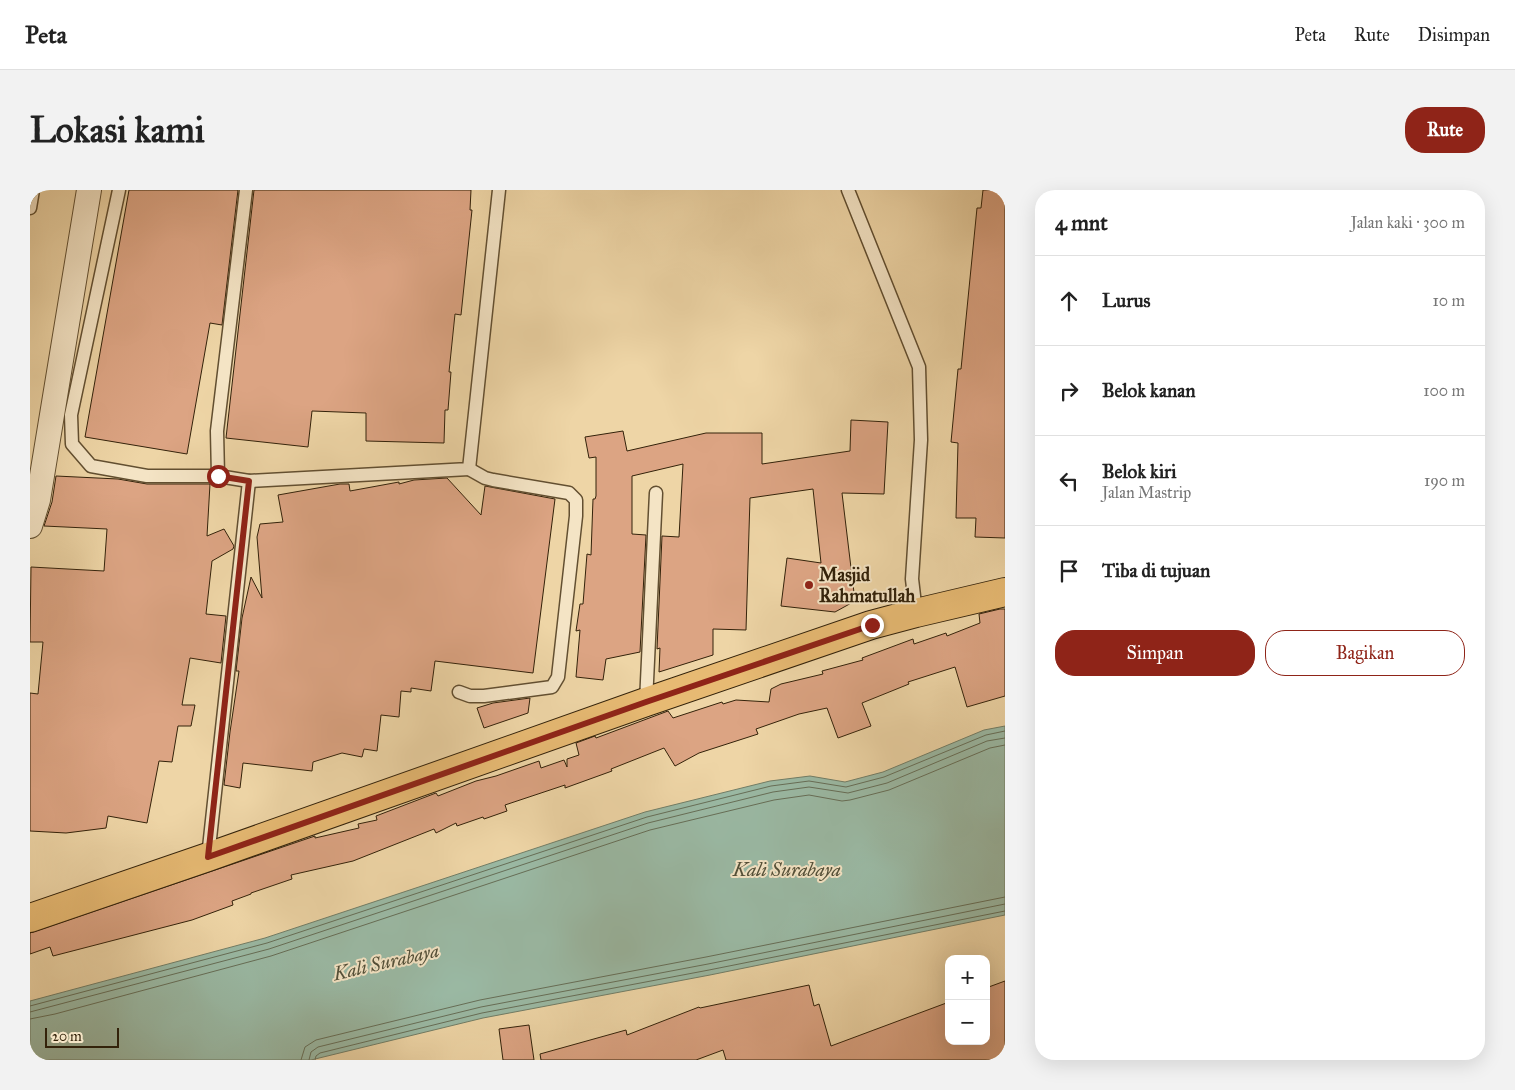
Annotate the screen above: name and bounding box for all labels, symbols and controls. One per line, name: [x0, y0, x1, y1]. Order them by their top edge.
text: Peta: [25, 20, 67, 50]
text: Peta: [1295, 24, 1326, 46]
text: Rute: [1354, 24, 1390, 46]
text: Disimpan: [1418, 24, 1490, 46]
button: Rute: [1405, 107, 1485, 153]
text: Lokasi kami: [30, 109, 205, 152]
text: 4 mnt: [1055, 210, 1108, 236]
text: Jalan kaki · 300 m: [1351, 213, 1465, 232]
icon: ahead: [1055, 287, 1083, 315]
text: Lurus: [1102, 289, 1150, 312]
text: 10 m: [1433, 291, 1465, 310]
icon: right: [1055, 377, 1083, 405]
text: Belok kanan: [1102, 379, 1196, 402]
text: 100 m: [1423, 381, 1465, 400]
text: Belok kiri: [1102, 460, 1176, 483]
route start: [207, 465, 230, 488]
icon: left: [1055, 467, 1083, 495]
text: 190 m: [1424, 471, 1465, 490]
text: Jalan Mastrip: [1102, 483, 1191, 502]
icon: arrive: [1055, 557, 1083, 585]
text: Tiba di tujuan: [1102, 559, 1210, 582]
place label: Masjid Rahmatullah: [819, 564, 916, 607]
marker: Masjid Rahmatullah: [803, 579, 815, 591]
route end: [861, 614, 884, 637]
button: Simpan: [1055, 630, 1255, 676]
button: Bagikan: [1265, 630, 1465, 676]
water label: Kali Surabaya: [732, 858, 841, 881]
water label: Kali Surabaya: [330, 939, 441, 986]
map controls: [945, 955, 990, 1045]
button: +: [945, 955, 990, 1000]
button: −: [945, 1000, 990, 1045]
scale bar: [45, 1025, 119, 1048]
text: 20 m: [52, 1028, 82, 1045]

